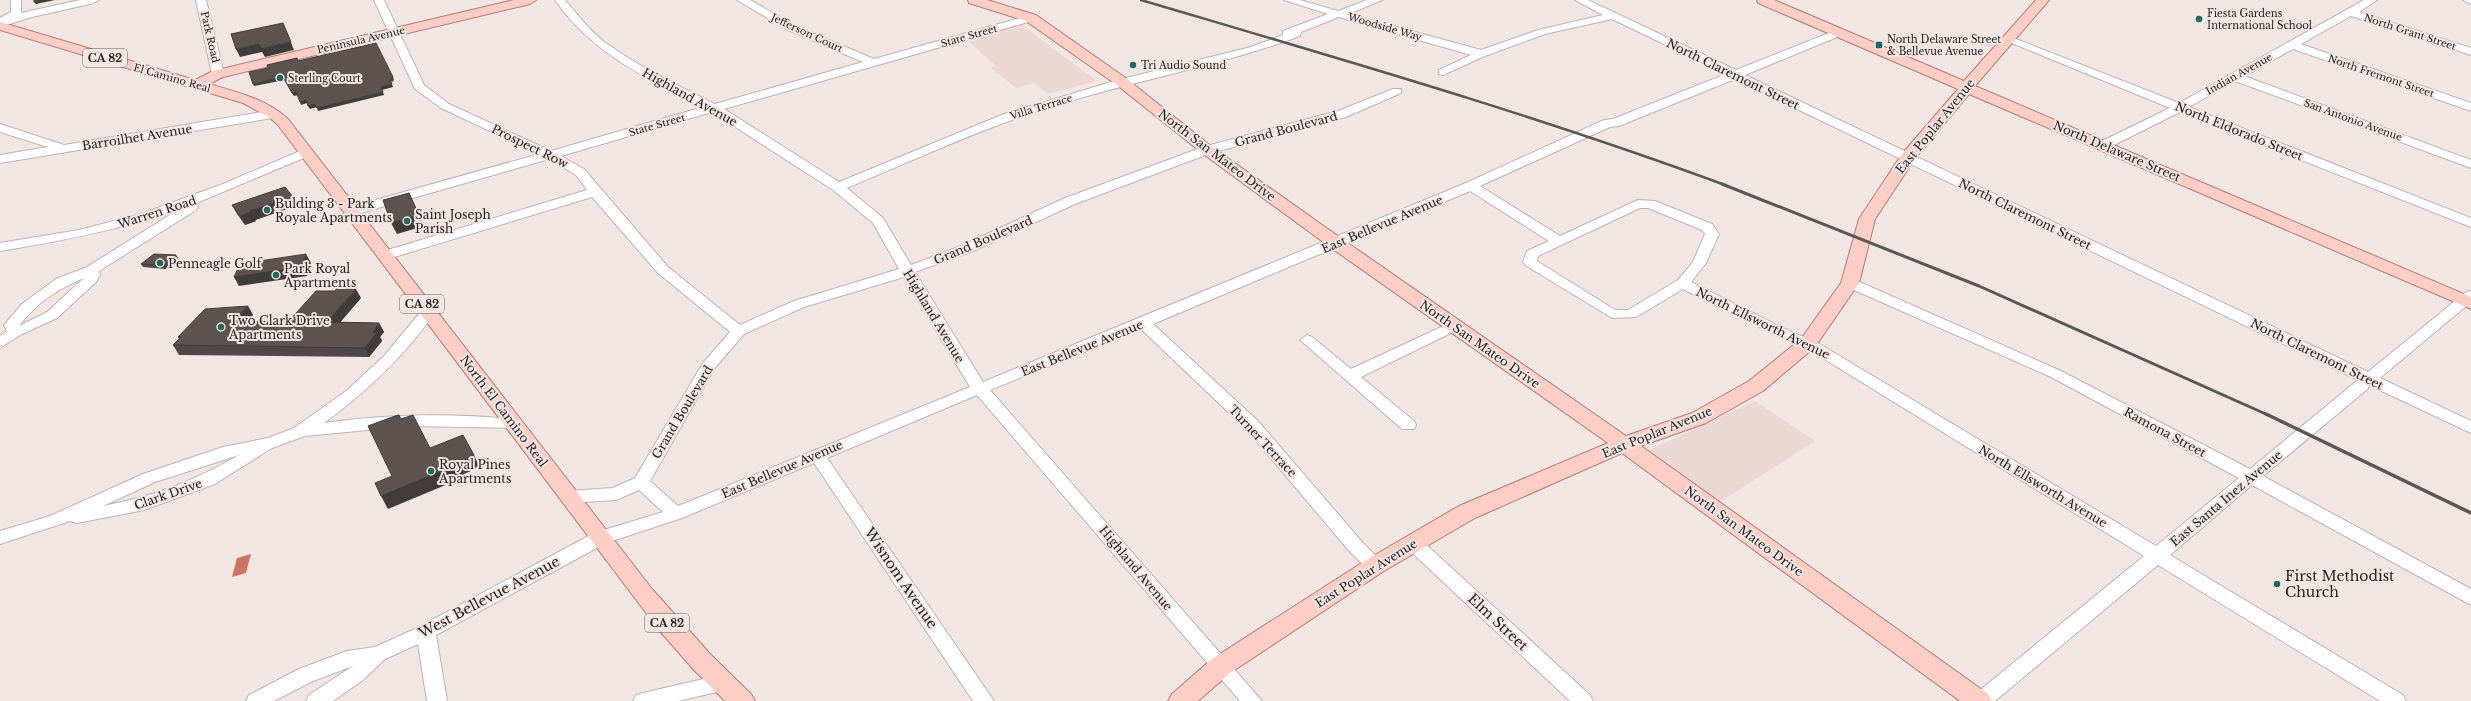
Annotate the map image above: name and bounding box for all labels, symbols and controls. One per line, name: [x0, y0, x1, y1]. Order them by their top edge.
place label: Fiesta Gardens International School: [2207, 7, 2312, 32]
street label: Park Road: [198, 10, 222, 64]
street label: Jefferson Court: [767, 10, 845, 55]
street label: Woodside Way: [1346, 10, 1424, 44]
street label: North Grant Street: [2362, 11, 2458, 53]
marker: Fiesta Gardens International School: [2194, 14, 2204, 24]
street label: State Street: [939, 22, 999, 50]
street label: Peninsula Avenue: [316, 23, 407, 56]
place label: North Delaware Street & Bellevue Avenue: [1887, 33, 2001, 58]
street label: North Claremont Street: [1664, 35, 1802, 113]
marker: North Delaware Street & Bellevue Avenue: [1874, 40, 1884, 50]
road number: CA 82: [83, 49, 127, 67]
street label: Indian Avenue: [2203, 50, 2275, 98]
street label: North Fremont Street: [2326, 52, 2436, 100]
place label: Tri Audio Sound: [1141, 59, 1226, 72]
marker: Tri Audio Sound: [1128, 60, 1138, 70]
street label: El Camino Real: [132, 61, 212, 95]
street label: Highland Avenue: [640, 65, 740, 129]
place label: Sterling Court: [288, 72, 361, 85]
marker: Sterling Court: [275, 73, 285, 83]
street label: East Poplar Avenue: [1892, 76, 1978, 176]
street label: Villa Terrace: [1007, 91, 1074, 123]
street label: San Antonio Avenue: [2302, 96, 2404, 144]
street label: North Eldorado Street: [2173, 98, 2306, 164]
street label: North San Mateo Drive: [1155, 106, 1279, 204]
street label: Grand Boulevard: [1233, 108, 1339, 150]
street label: State Street: [627, 111, 687, 139]
street label: North Delaware Street: [2051, 117, 2183, 185]
street label: Barroilhet Avenue: [81, 121, 193, 153]
street label: Prospect Row: [489, 121, 572, 171]
street label: North Claremont Street: [1956, 175, 2094, 253]
street label: Warren Road: [115, 192, 198, 232]
street label: East Bellevue Avenue: [1319, 192, 1445, 256]
place label: Bulding 3 - Park Royale Apartments: [275, 196, 392, 225]
marker: Bulding 3 - Park Royale Apartments: [262, 205, 272, 215]
place label: Saint Joseph Parish: [415, 207, 491, 236]
street label: Grand Boulevard: [931, 212, 1035, 268]
marker: Saint Joseph Parish: [402, 216, 412, 226]
place label: Penneagle Golf: [168, 256, 263, 271]
marker: Penneagle Golf: [155, 258, 165, 268]
place label: Park Royal Apartments: [283, 261, 356, 290]
street label: Highland Avenue: [900, 267, 968, 365]
marker: Park Royal Apartments: [271, 270, 281, 280]
street label: North Ellsworth Avenue: [1694, 284, 1833, 362]
road number: CA 82: [400, 295, 444, 313]
street label: North San Mateo Drive: [1417, 297, 1543, 391]
place label: Two Clark Drive Apartments: [228, 313, 330, 342]
street label: North Claremont Street: [2248, 315, 2386, 393]
street label: East Bellevue Avenue: [1019, 317, 1145, 379]
marker: Two Clark Drive Apartments: [216, 322, 226, 332]
street label: North El Camino Real: [457, 352, 551, 470]
street label: Grand Boulevard: [648, 363, 716, 461]
street label: Turner Terrace: [1226, 402, 1300, 480]
street label: East Poplar Avenue: [1600, 403, 1714, 461]
street label: Ramona Street: [2121, 404, 2209, 460]
street label: East Bellevue Avenue: [719, 437, 845, 501]
street label: North Ellsworth Avenue: [1976, 442, 2110, 530]
street label: East Santa Inez Avenue: [2167, 447, 2285, 549]
place label: Royal Pines Apartments: [438, 457, 511, 486]
marker: Royal Pines Apartments: [426, 466, 436, 476]
street label: Clark Drive: [132, 475, 204, 513]
street label: North San Mateo Drive: [1682, 483, 1806, 579]
street label: Highland Avenue: [1096, 522, 1176, 614]
street label: Wisnom Avenue: [860, 523, 941, 632]
street label: East Poplar Avenue: [1312, 535, 1420, 610]
street label: West Bellevue Avenue: [414, 552, 563, 642]
place label: First Methodist Church: [2285, 567, 2395, 601]
marker: First Methodist Church: [2272, 579, 2282, 589]
street label: Elm Street: [1464, 590, 1532, 655]
road number: CA 82: [645, 614, 689, 632]

